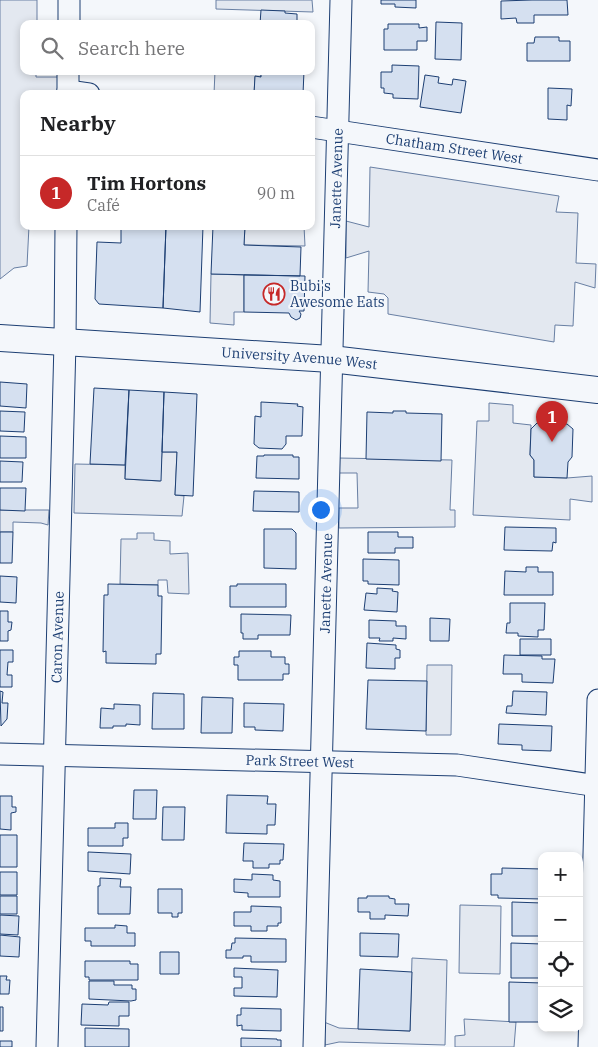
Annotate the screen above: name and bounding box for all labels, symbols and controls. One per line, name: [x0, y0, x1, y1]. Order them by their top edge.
search box: [20, 20, 315, 75]
icon: search: [38, 34, 66, 62]
text: Search here: [78, 36, 185, 60]
text: Nearby: [40, 109, 116, 137]
street label: Janette Avenue: [326, 128, 347, 229]
street label: Chatham Street West: [385, 129, 524, 168]
text: Tim Hortons: [87, 171, 206, 195]
text: 1: [51, 183, 61, 203]
text: 90 m: [257, 183, 295, 203]
text: Café: [87, 195, 120, 215]
place label: Bubi's Awesome Eats: [290, 277, 385, 311]
restaurant icon: Bubi's Awesome Eats: [262, 282, 286, 306]
street label: University Avenue West: [221, 343, 378, 373]
pin: 1: [536, 401, 568, 442]
your location: [308, 497, 334, 523]
street label: Janette Avenue: [316, 533, 336, 633]
street label: Caron Avenue: [47, 591, 68, 683]
street label: Park Street West: [245, 751, 354, 772]
map controls: [538, 852, 583, 1032]
button: +: [538, 852, 583, 897]
button: −: [538, 897, 583, 942]
button: locate: [538, 942, 583, 987]
button: layers: [538, 987, 583, 1032]

